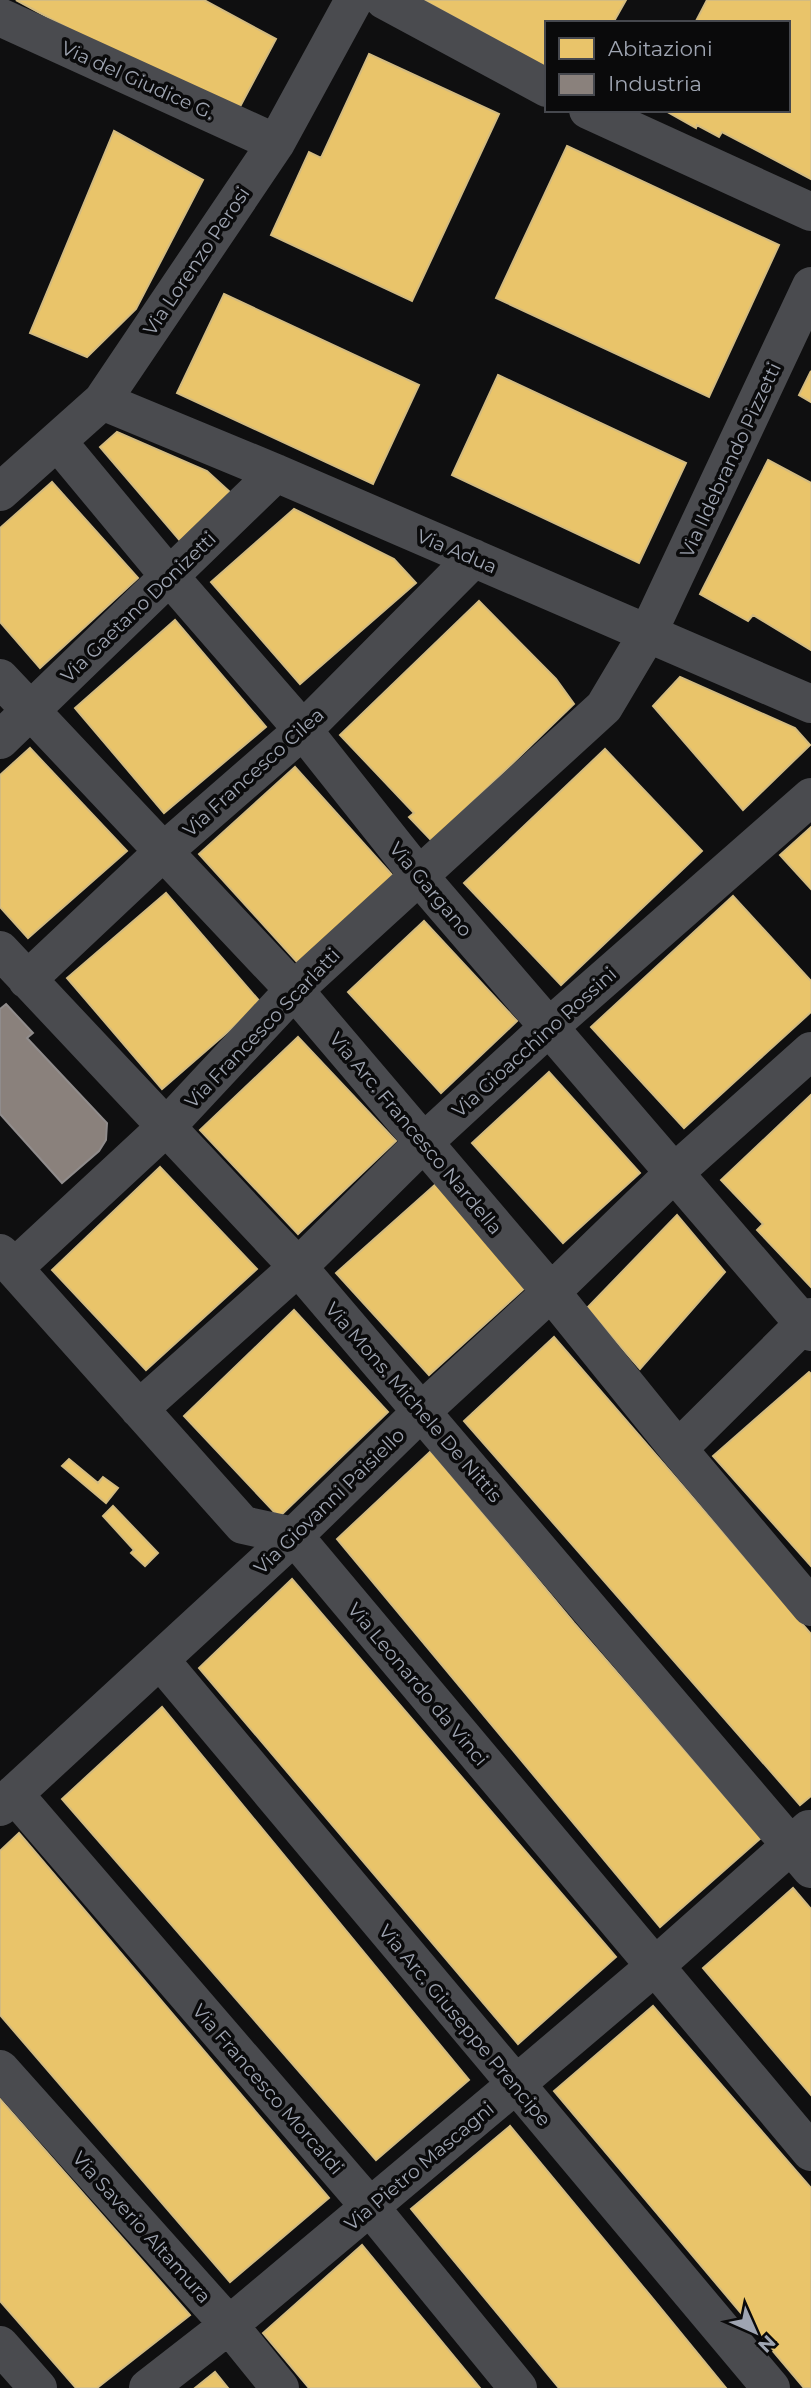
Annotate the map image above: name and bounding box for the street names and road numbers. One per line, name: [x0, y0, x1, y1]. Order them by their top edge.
street label: Via del Giudice G.: [58, 36, 218, 125]
street label: Via Lorenzo Perosi: [138, 183, 255, 340]
street label: Via Ildebrando Pizzetti: [675, 359, 786, 561]
street label: Via Adua: [413, 524, 500, 579]
street label: Via Gaetano Donizetti: [56, 527, 221, 687]
street label: Via Francesco Cilea: [178, 703, 329, 842]
street label: Via Gargano: [384, 837, 477, 941]
street label: Via Francesco Scarlatti: [180, 944, 345, 1113]
street label: Via Gioacchino Rossini: [447, 963, 621, 1122]
street label: Via Arc. Francesco Nardella: [324, 1028, 507, 1239]
street label: Via Mons. Michele De Nittis: [321, 1298, 507, 1507]
street label: Via Giovanni Paisiello: [249, 1423, 409, 1579]
street label: Via Leonardo da Vinci: [343, 1598, 492, 1770]
street label: Via Arc. Giuseppe Prencipe: [374, 1920, 556, 2131]
street label: Via Francesco Morcaldi: [187, 1999, 348, 2179]
street label: Via Pietro Mascagni: [340, 2097, 499, 2236]
street label: Via Saverio Altamura: [68, 2147, 216, 2308]

